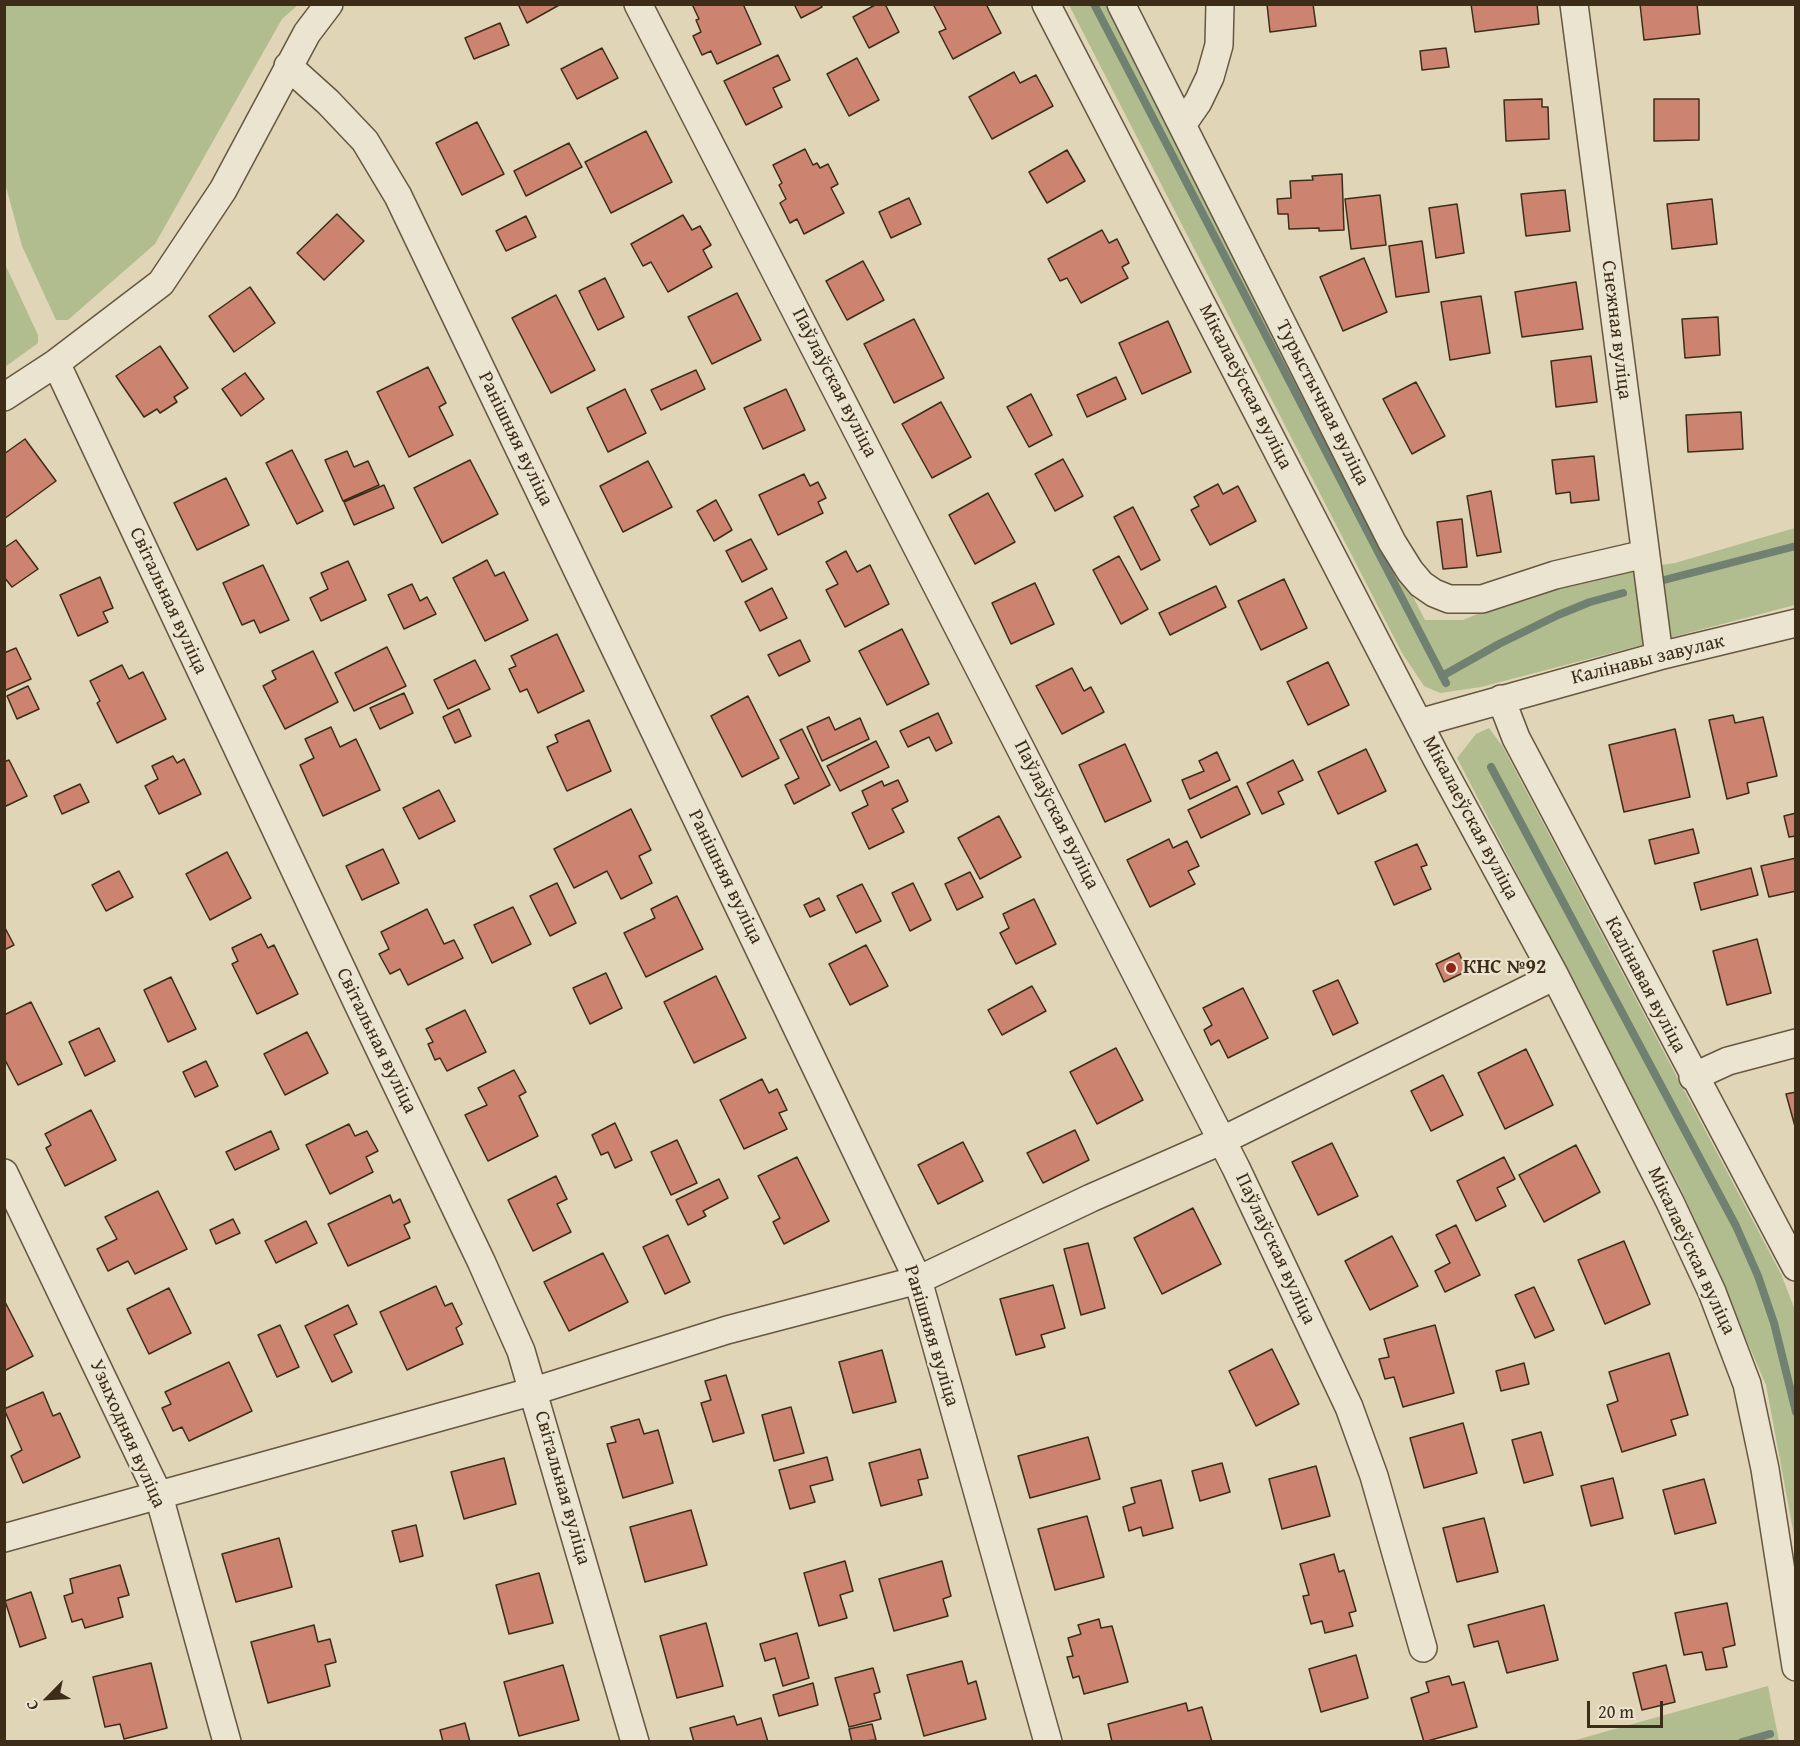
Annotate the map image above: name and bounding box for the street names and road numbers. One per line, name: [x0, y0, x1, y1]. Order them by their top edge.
street label: Снежная вуліца: [1596, 259, 1636, 401]
street label: Мікалаеўская вуліца: [1193, 300, 1297, 474]
street label: Паўлаўская вуліца: [786, 304, 882, 462]
street label: Турыстычная вуліца: [1270, 316, 1374, 490]
street label: Ранішняя вуліца: [472, 368, 558, 510]
street label: Світальная вуліца: [124, 524, 212, 678]
street label: Калінавы завулак: [1569, 629, 1727, 691]
street label: Мікалаеўская вуліца: [1417, 732, 1523, 904]
street label: Паўлаўская вуліца: [1008, 736, 1104, 894]
street label: Ранішняя вуліца: [682, 806, 768, 948]
street label: Калінавая вуліца: [1599, 913, 1691, 1057]
street label: Світальная вуліца: [330, 964, 422, 1118]
street label: Мікалаеўская вуліца: [1642, 1163, 1740, 1339]
street label: Паўлаўская вуліца: [1229, 1170, 1321, 1328]
street label: Ранішняя вуліца: [898, 1263, 964, 1409]
street label: Узыходняя вуліца: [84, 1356, 170, 1512]
street label: Світальная вуліца: [529, 1408, 595, 1568]

